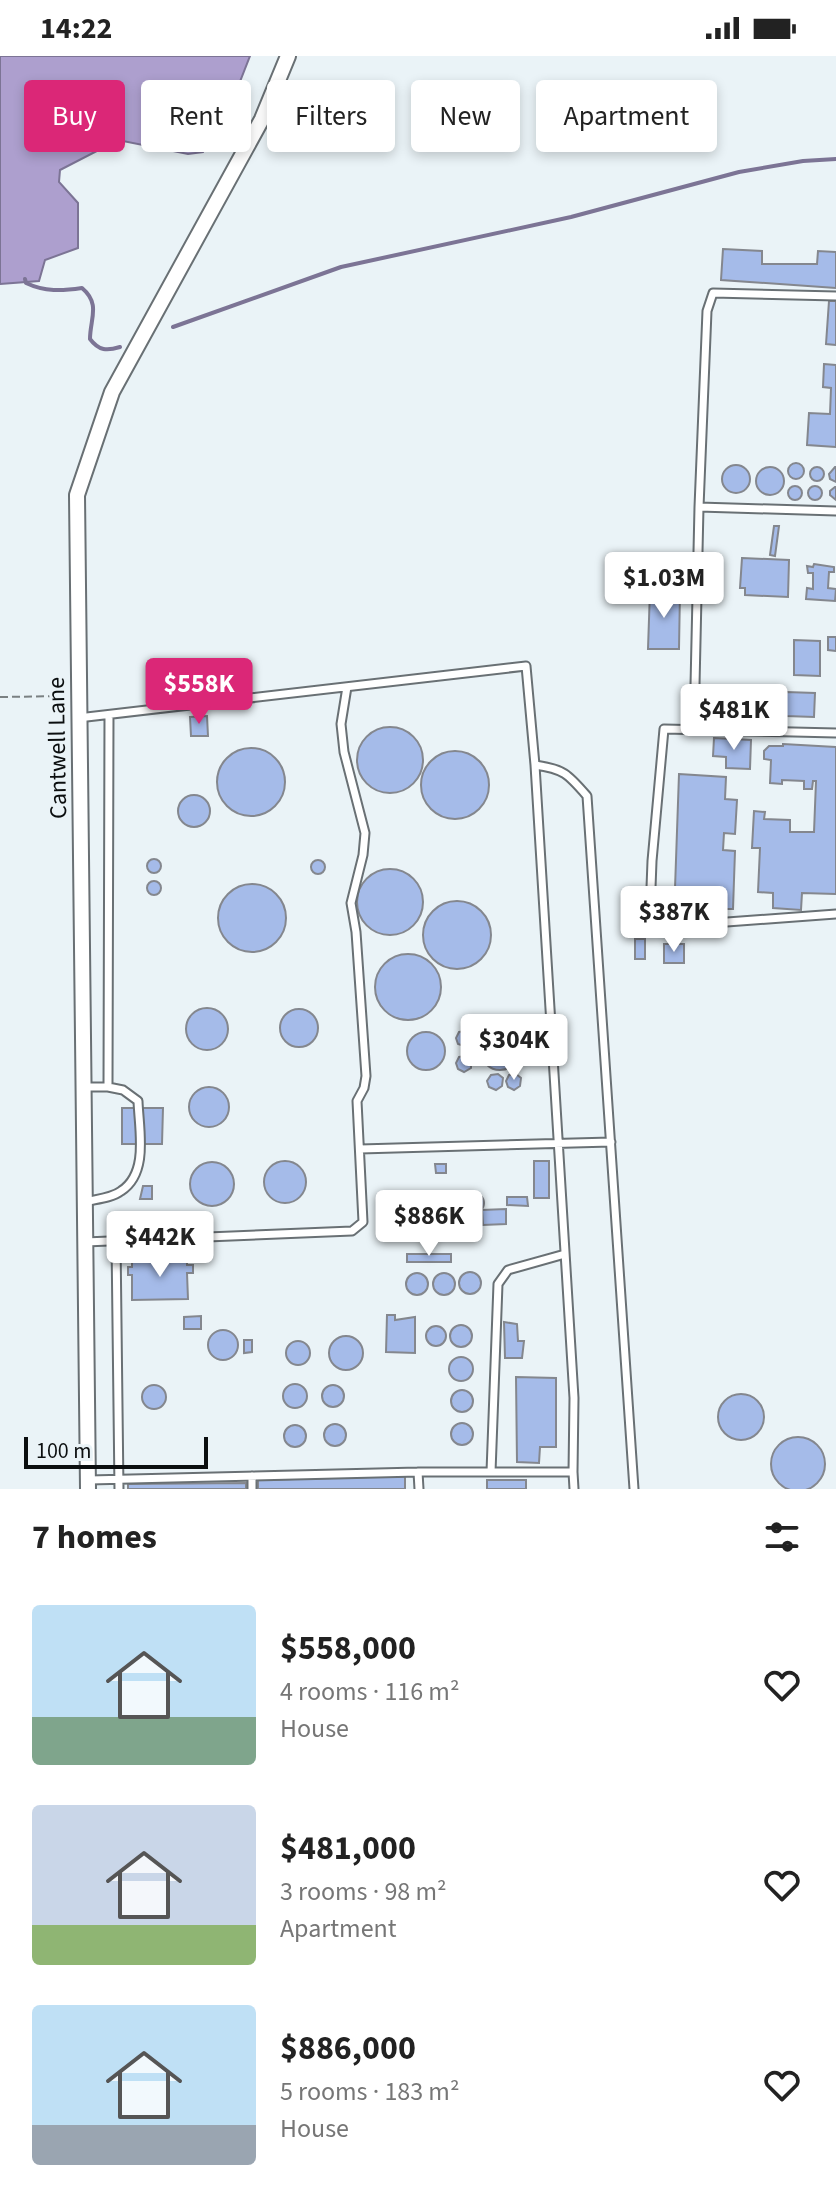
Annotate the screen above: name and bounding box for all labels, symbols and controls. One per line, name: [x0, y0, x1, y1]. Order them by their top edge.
text: 14:22: [40, 7, 112, 50]
chip: Buy: [24, 80, 125, 152]
chip: Rent: [141, 80, 251, 152]
chip: Filters: [267, 80, 395, 152]
chip: New: [411, 80, 520, 152]
chip: Apartment: [536, 80, 717, 152]
pin: $1.03M: [599, 552, 729, 620]
text: $1.03M: [623, 559, 705, 596]
pin: $558K: [143, 658, 255, 726]
text: $558K: [164, 665, 234, 702]
street label: Cantwell Lane: [39, 677, 76, 819]
pin: $481K: [678, 684, 790, 752]
text: $481K: [699, 691, 769, 728]
pin: $387K: [618, 886, 730, 954]
text: $387K: [639, 893, 709, 930]
pin: $304K: [458, 1014, 570, 1082]
text: $304K: [479, 1021, 549, 1058]
pin: $886K: [373, 1190, 485, 1258]
text: $886K: [394, 1197, 464, 1234]
pin: $442K: [104, 1211, 216, 1279]
text: $442K: [125, 1218, 195, 1255]
scale bar: [24, 1433, 208, 1469]
text: 100 m: [36, 1435, 91, 1467]
text: 7 homes: [32, 1513, 157, 1562]
icon: filters: [760, 1515, 804, 1559]
text: $558,000: [280, 1624, 416, 1673]
icon: home: [96, 1637, 192, 1733]
icon: heart: [760, 1663, 804, 1707]
text: 4 rooms · 116 m²: [280, 1673, 459, 1710]
text: House: [280, 1710, 349, 1747]
text: $481,000: [280, 1824, 416, 1873]
icon: home: [96, 1837, 192, 1933]
icon: heart: [760, 1863, 804, 1907]
text: 3 rooms · 98 m²: [280, 1873, 447, 1910]
text: Apartment: [280, 1910, 397, 1947]
text: $886,000: [280, 2024, 416, 2073]
icon: home: [96, 2037, 192, 2133]
icon: heart: [760, 2063, 804, 2107]
text: 5 rooms · 183 m²: [280, 2073, 459, 2110]
text: House: [280, 2110, 349, 2147]

